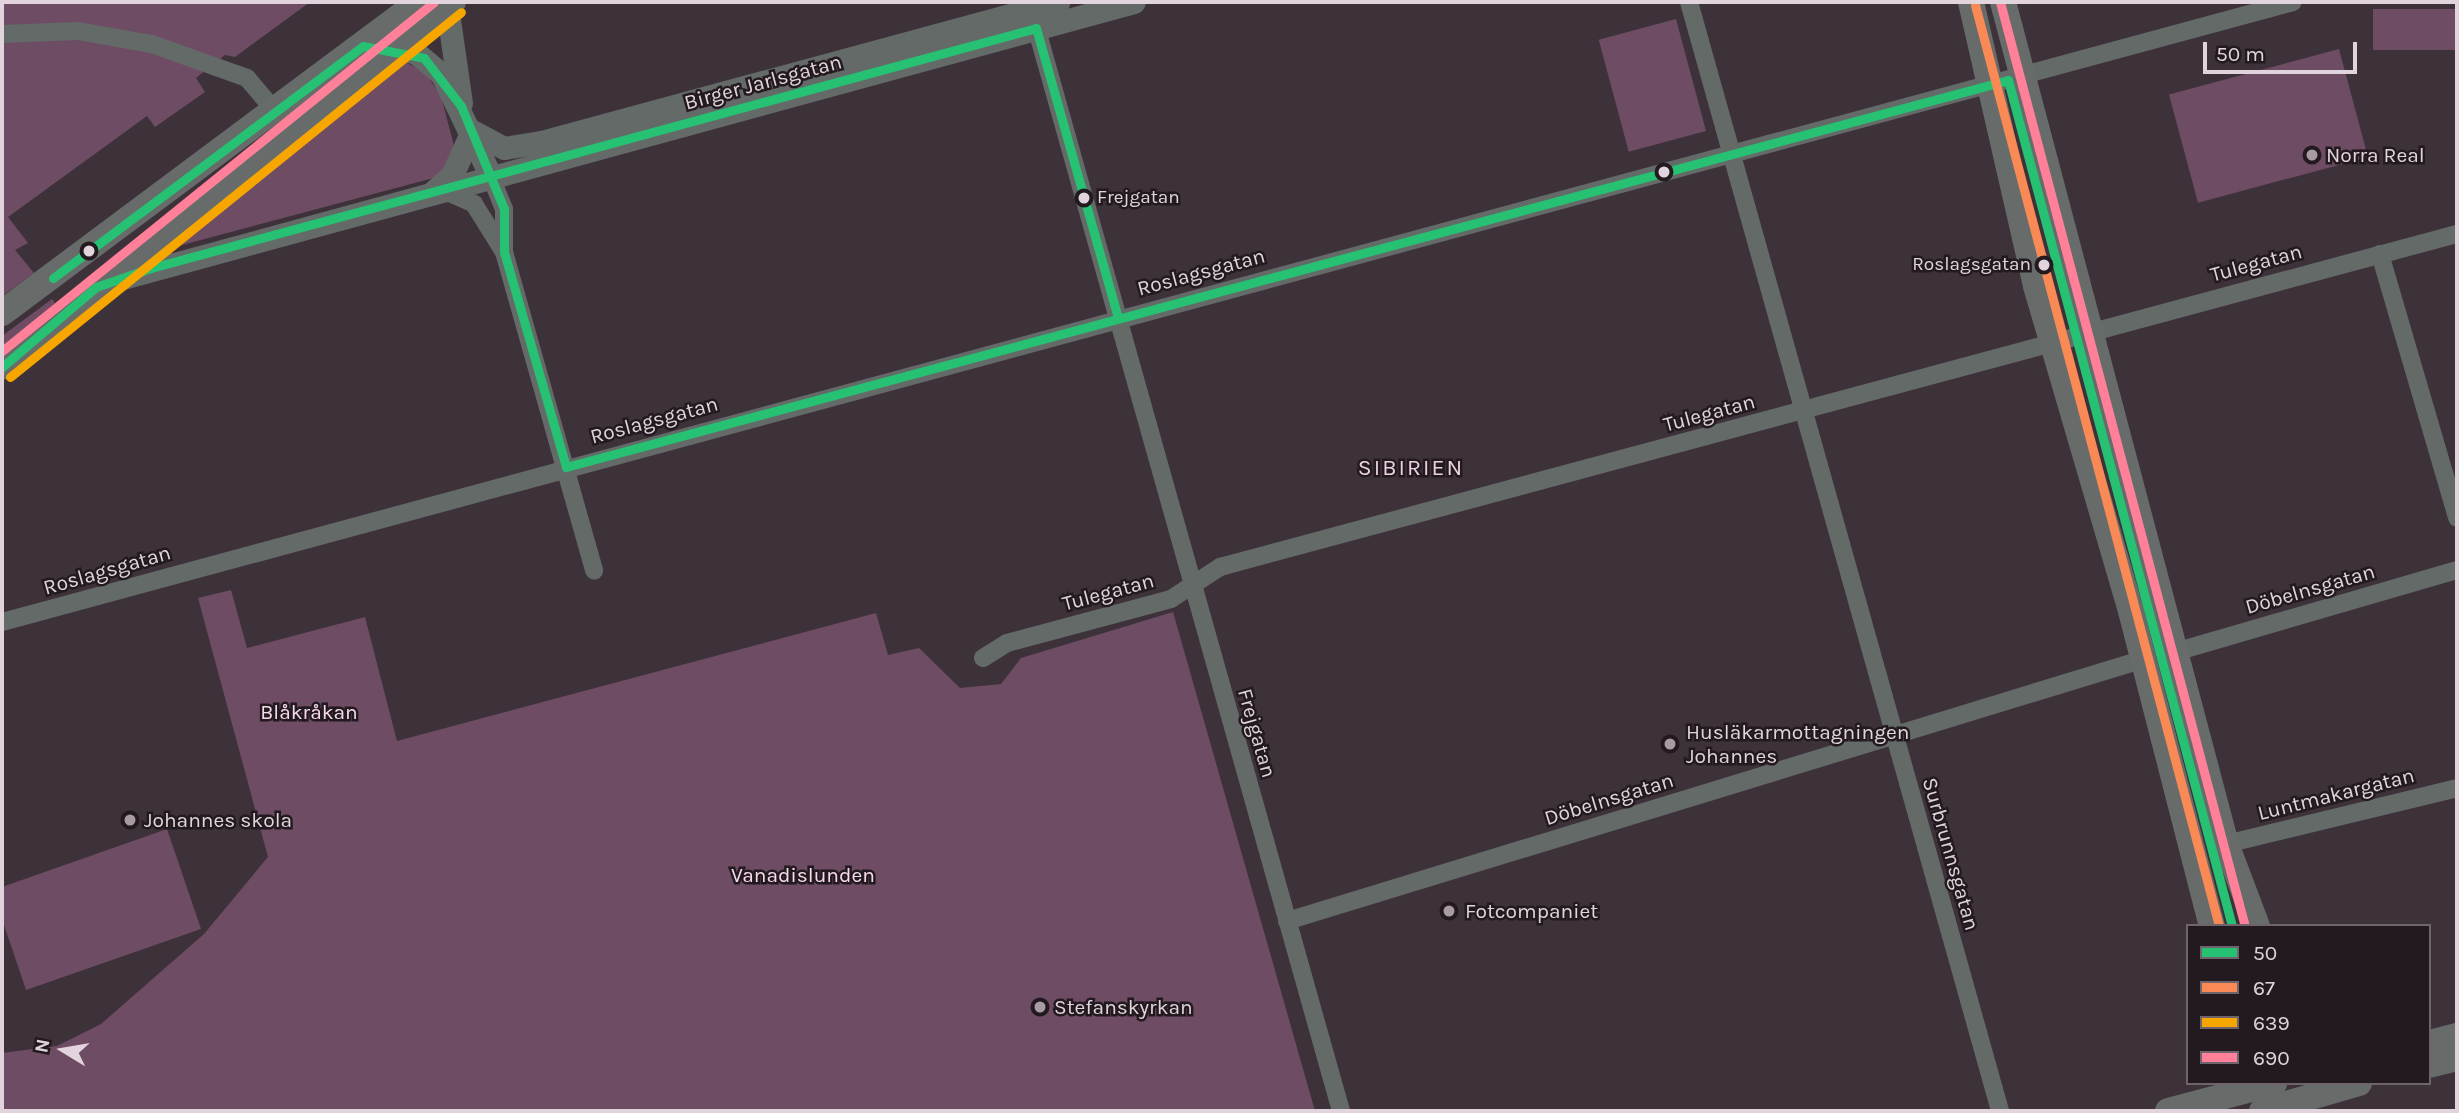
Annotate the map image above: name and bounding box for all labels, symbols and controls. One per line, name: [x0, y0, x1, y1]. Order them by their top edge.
scale bar: [2207, 28, 2361, 72]
text: 50 m: [2216, 42, 2265, 66]
street label: Birger Jarlsgatan: [682, 49, 844, 115]
place label: Norra Real: [2326, 142, 2425, 168]
marker: Norra Real: [2304, 147, 2320, 163]
unlabelled marker: [1657, 165, 1671, 179]
place label: Frejgatan: [1097, 187, 1180, 209]
marker: Frejgatan: [1077, 191, 1091, 205]
street label: Tulegatan: [2207, 239, 2305, 287]
street label: Roslagsgatan: [1134, 243, 1268, 301]
unlabelled marker: [82, 244, 96, 258]
place label: Roslagsgatan: [1912, 254, 2031, 276]
marker: Roslagsgatan: [2037, 258, 2051, 272]
street label: Tulegatan: [1660, 389, 1758, 437]
street label: Roslagsgatan: [587, 391, 721, 449]
district label: SIBIRIEN: [1359, 454, 1463, 482]
street label: Roslagsgatan: [40, 540, 174, 600]
street label: Döbelnsgatan: [2242, 558, 2378, 620]
street label: Tulegatan: [1059, 568, 1157, 616]
street label: Frejgatan: [1232, 686, 1282, 780]
park label: Blåkråkan: [260, 699, 358, 725]
place label: Husläkarmottagningen Johannes: [1686, 719, 1909, 769]
marker: Husläkarmottagningen Johannes: [1660, 734, 1680, 754]
street label: Luntmakargatan: [2255, 762, 2417, 826]
street label: Döbelnsgatan: [1541, 767, 1677, 831]
street label: Surbrunnsgatan: [1917, 775, 1985, 933]
place label: Johannes skola: [144, 807, 292, 833]
marker: Johannes skola: [122, 812, 138, 828]
park label: Vanadislunden: [731, 862, 875, 888]
place label: Fotcompaniet: [1465, 898, 1598, 924]
marker: Fotcompaniet: [1439, 901, 1459, 921]
legend: [2186, 924, 2431, 1085]
text: 50: [2253, 941, 2277, 965]
text: 67: [2253, 976, 2275, 1000]
place label: Stefanskyrkan: [1054, 994, 1193, 1020]
marker: Stefanskyrkan: [1032, 999, 1048, 1015]
text: 639: [2253, 1011, 2290, 1035]
north arrow: [28, 1015, 98, 1085]
text: N: [30, 1037, 54, 1055]
text: 690: [2253, 1046, 2290, 1070]

